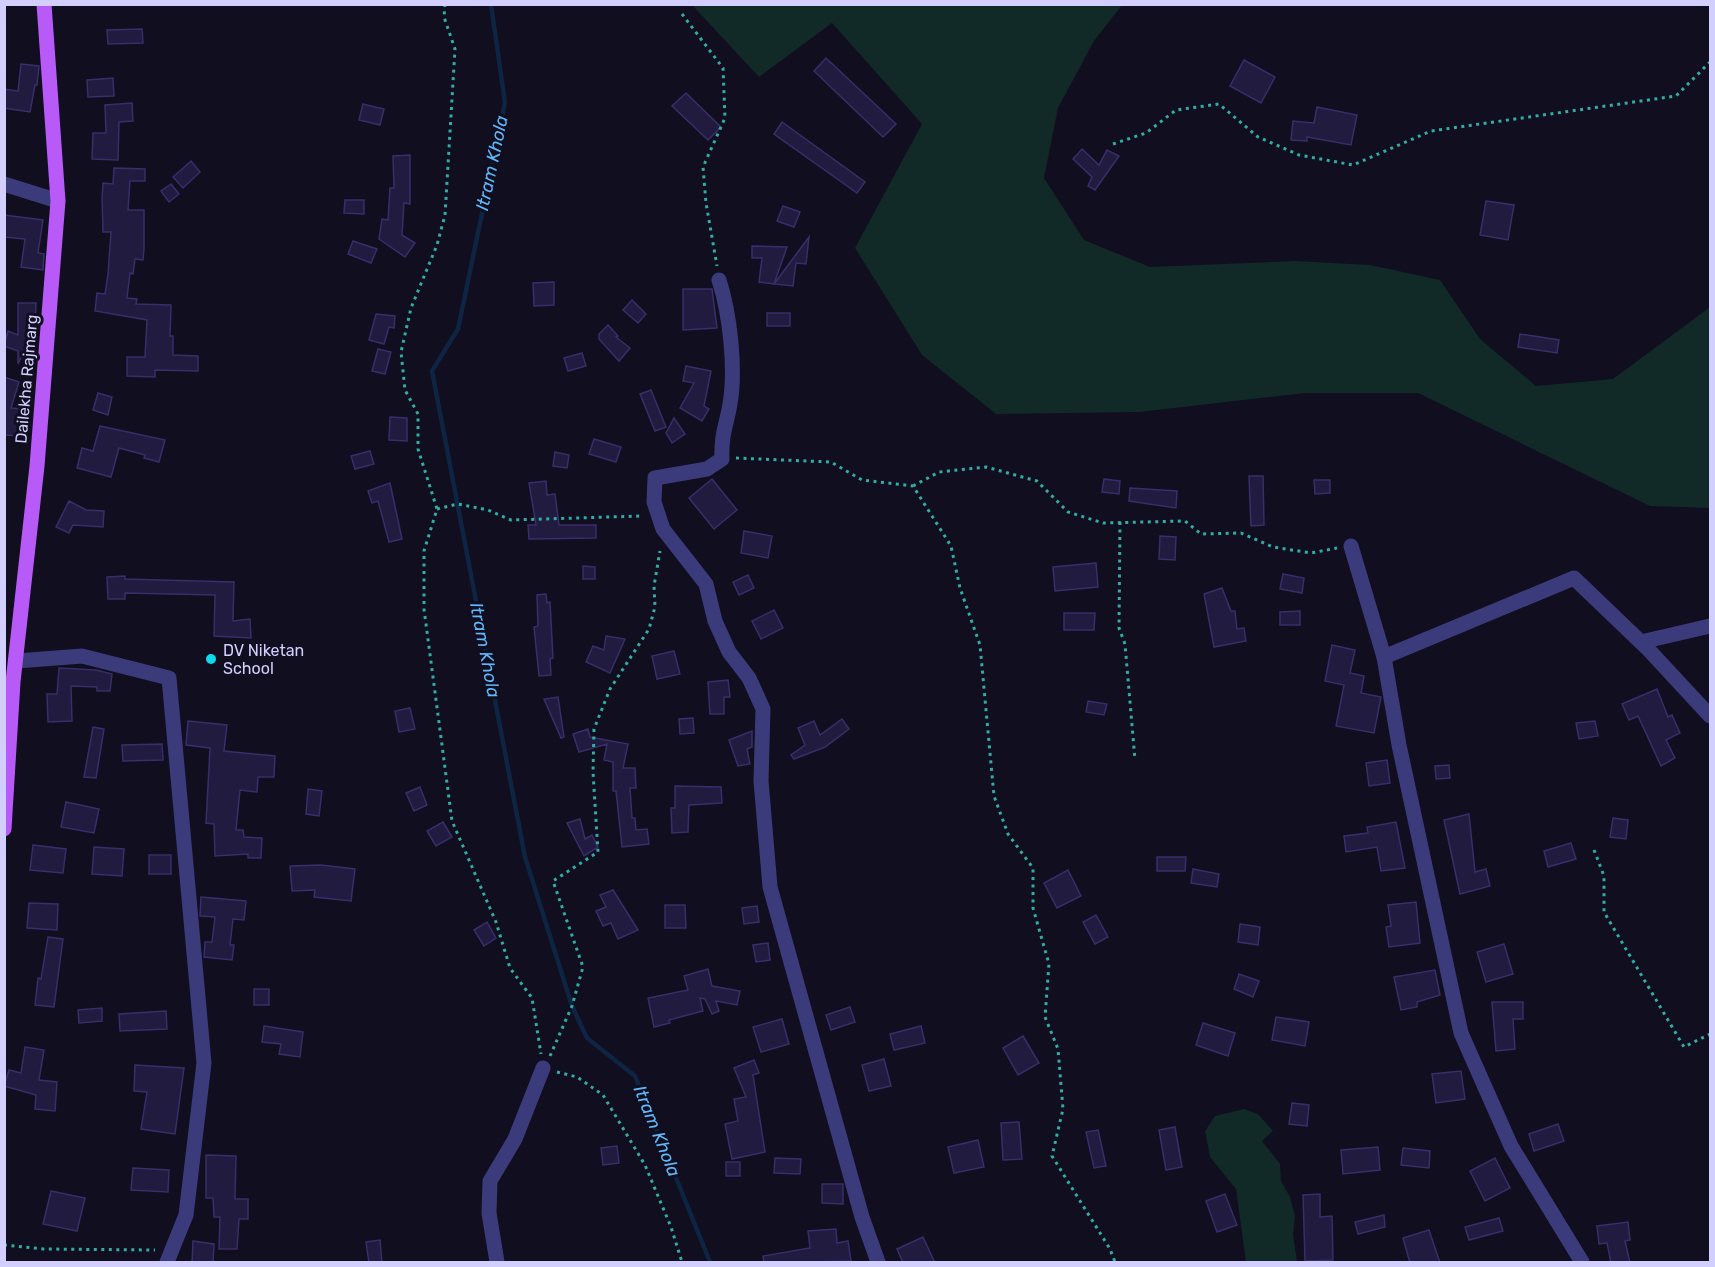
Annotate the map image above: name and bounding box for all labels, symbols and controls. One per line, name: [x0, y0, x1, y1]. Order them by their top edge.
water label: Itram Khola: [471, 113, 513, 213]
street label: Dailekha Rajmarg: [11, 314, 42, 444]
water label: Itram Khola: [465, 600, 505, 700]
place label: DV Niketan School: [223, 641, 304, 678]
marker: DV Niketan School: [204, 652, 218, 666]
water label: Itram Khola: [629, 1082, 685, 1180]

